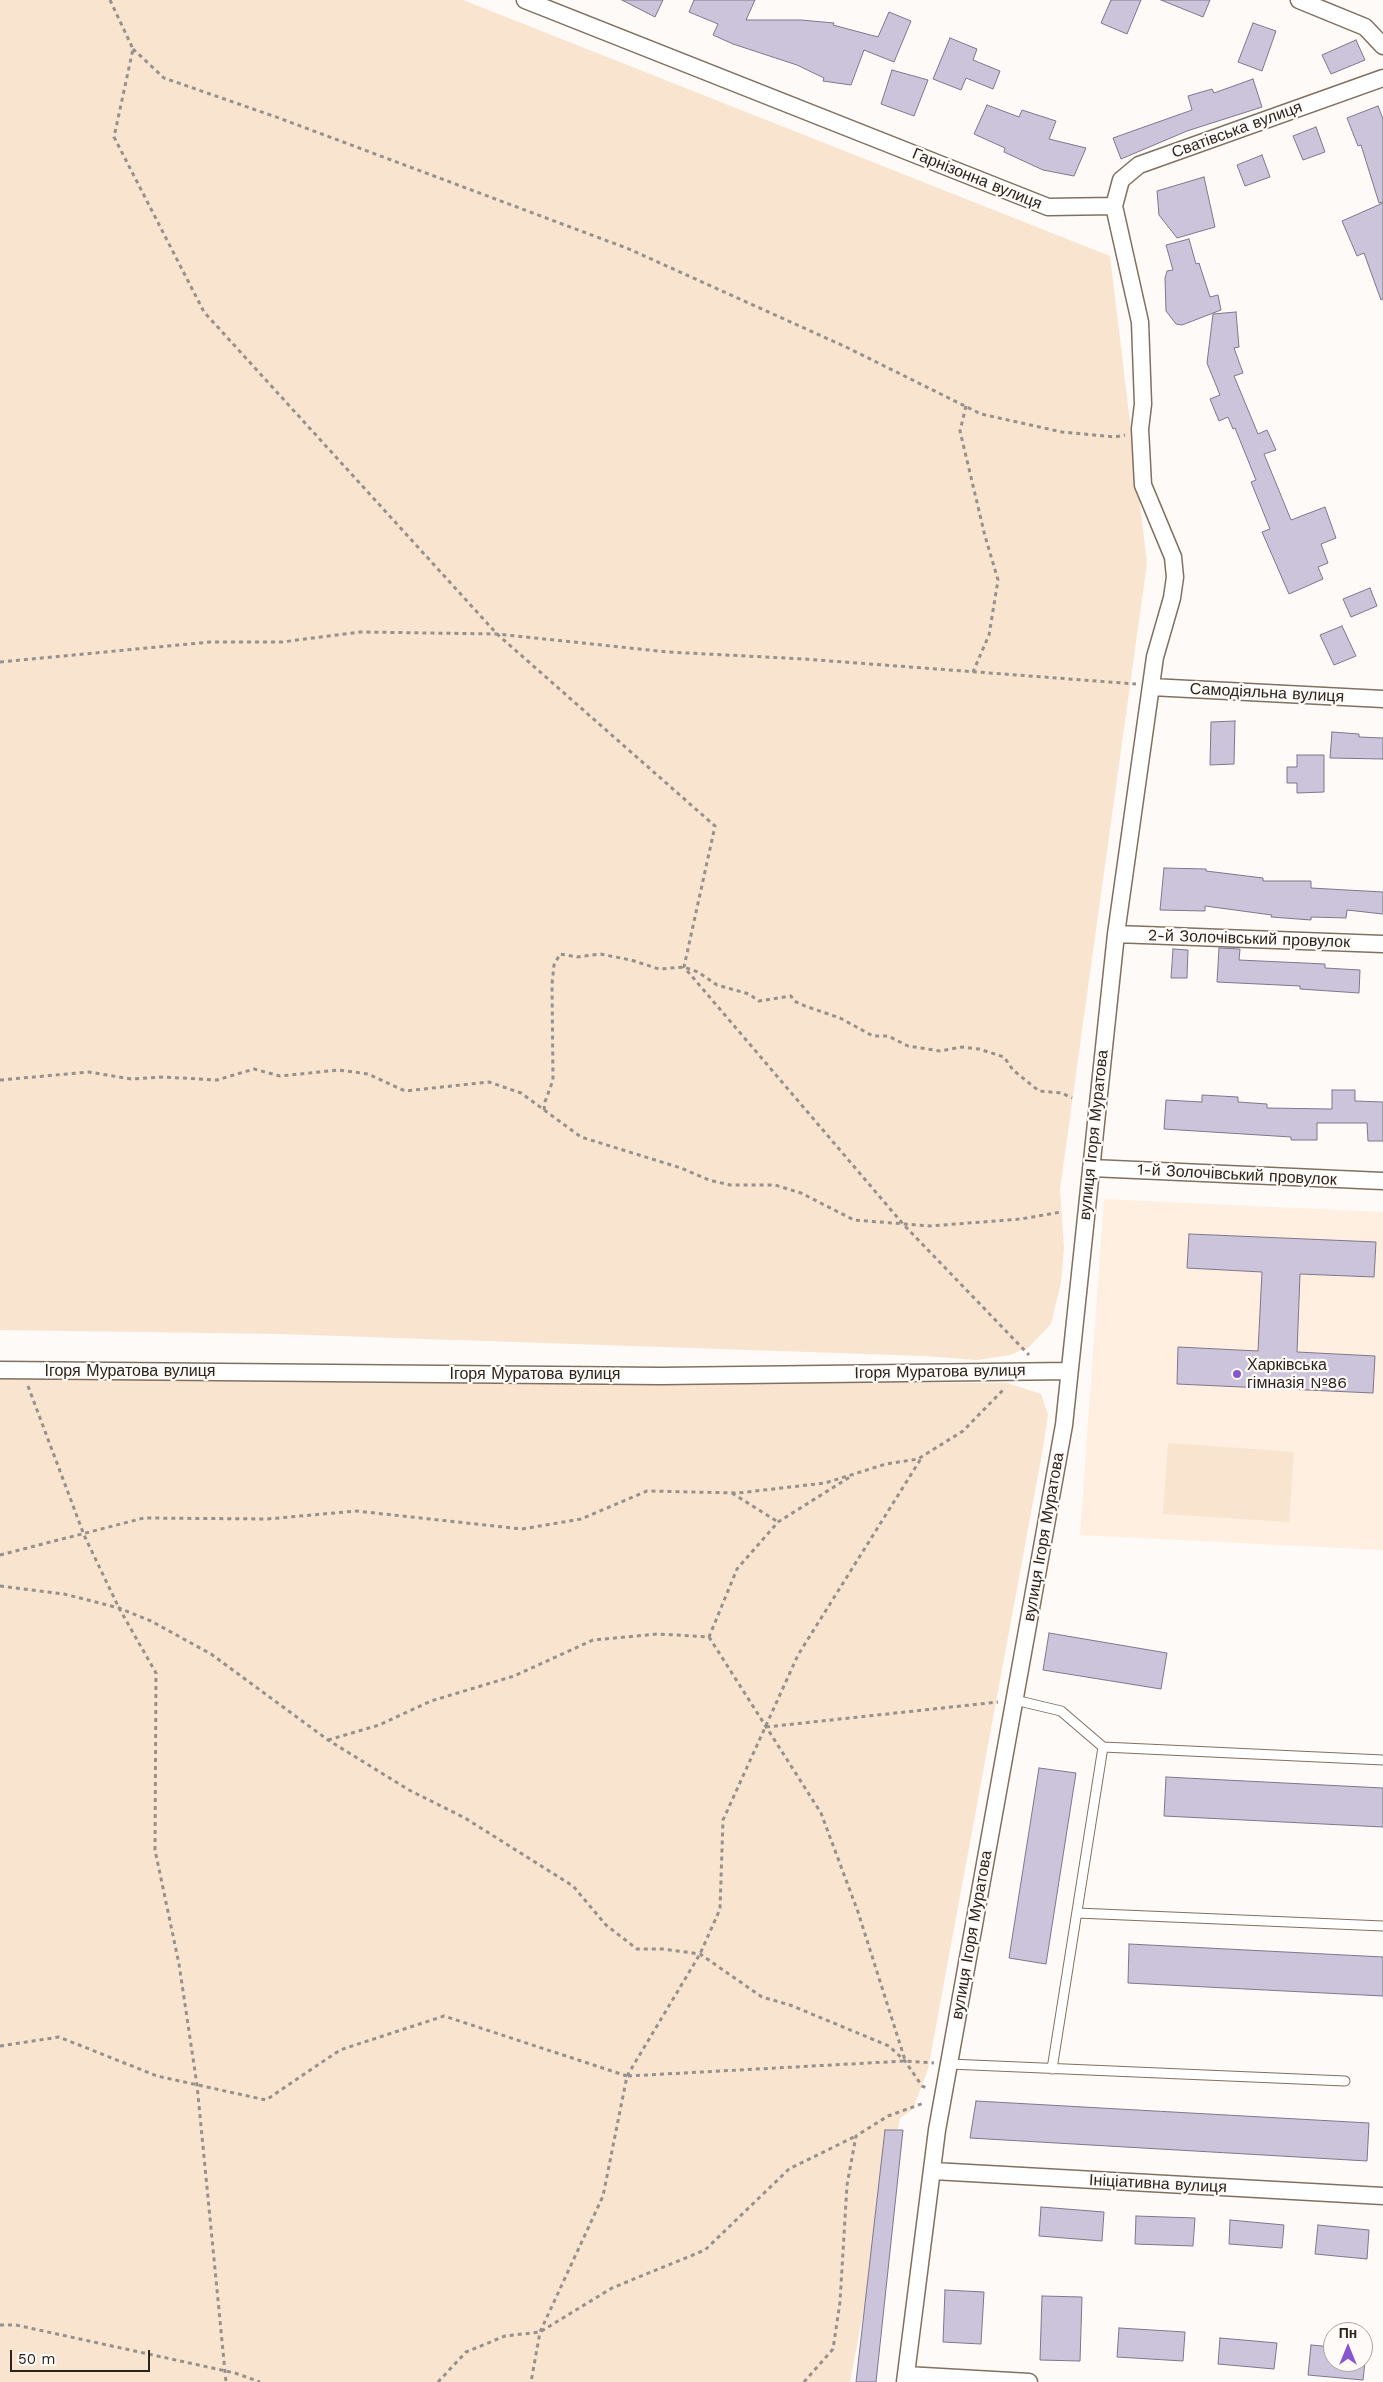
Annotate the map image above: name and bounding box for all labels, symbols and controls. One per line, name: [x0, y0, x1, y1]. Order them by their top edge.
street label: Сватівська вулиця: [1169, 97, 1305, 163]
street label: Гарнізонна вулиця: [909, 144, 1045, 214]
street label: Самодіяльна вулиця: [1189, 679, 1345, 707]
street label: 2-й Золочівський провулок: [1148, 926, 1350, 952]
street label: вулиця Ігоря Муратова: [1076, 1049, 1112, 1221]
street label: 1-й Золочівський провулок: [1137, 1160, 1337, 1190]
place label: Харківська гімназія №86: [1247, 1355, 1347, 1393]
street label: Ігоря Муратова вулиця: [44, 1361, 216, 1381]
street label: Ігоря Муратова вулиця: [854, 1361, 1026, 1383]
street label: Ігоря Муратова вулиця: [449, 1364, 621, 1384]
marker: Харківська гімназія №86: [1231, 1368, 1243, 1380]
street label: вулиця Ігоря Муратова: [1020, 1451, 1068, 1623]
street label: вулиця Ігоря Муратова: [948, 1849, 996, 2021]
street label: Ініціативна вулиця: [1089, 2171, 1227, 2197]
north arrow: [1323, 2322, 1373, 2372]
text: Пн: [1339, 2325, 1357, 2341]
scale bar: [12, 2340, 152, 2372]
text: 50 m: [18, 2350, 55, 2368]

